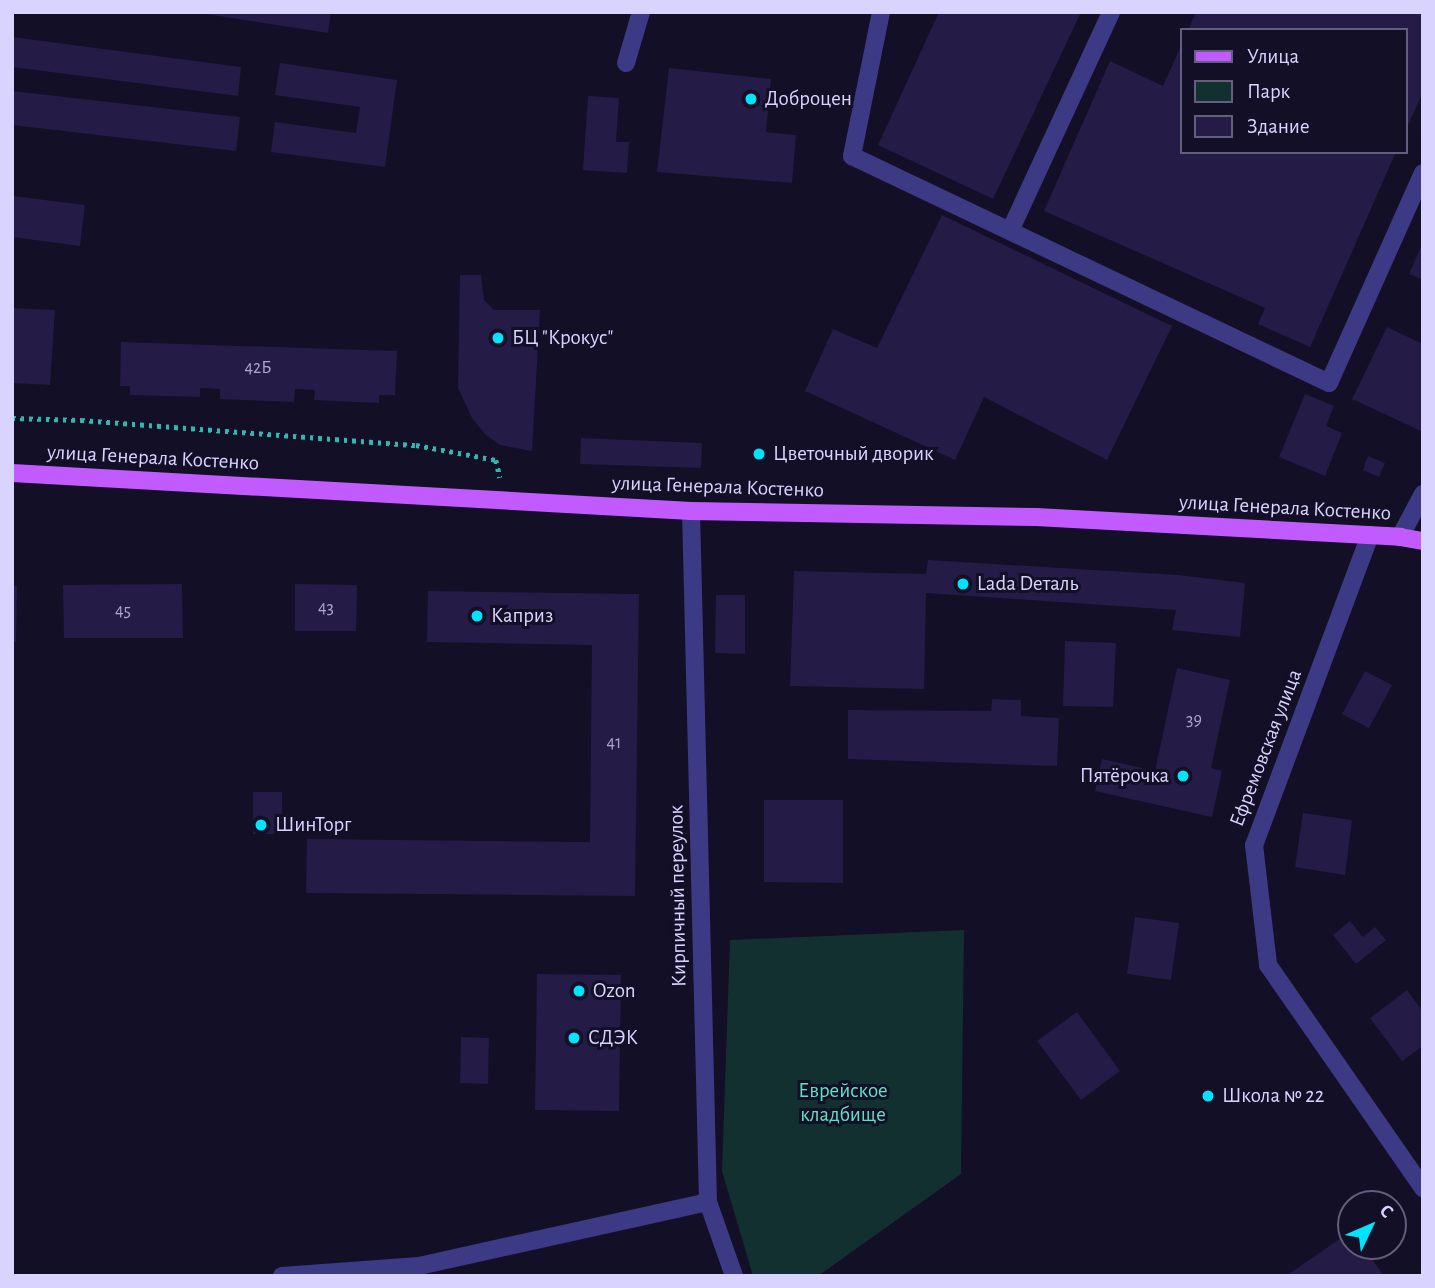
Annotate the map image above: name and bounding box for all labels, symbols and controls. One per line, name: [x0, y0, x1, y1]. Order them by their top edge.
legend: [1180, 28, 1407, 154]
text: Улица: [1247, 46, 1299, 67]
text: Парк: [1247, 81, 1290, 102]
place label: Доброцен: [765, 86, 852, 112]
marker: Доброцен: [743, 91, 759, 107]
text: Здание: [1247, 116, 1310, 137]
place label: БЦ "Крокус": [512, 325, 613, 351]
marker: БЦ "Крокус": [490, 330, 506, 346]
house number: 42Б: [244, 357, 272, 379]
street label: улица Генерала Костенко: [46, 440, 260, 476]
place label: Цветочный дворик: [773, 441, 934, 467]
marker: Цветочный дворик: [751, 446, 767, 462]
street label: улица Генерала Костенко: [612, 471, 824, 503]
street label: улица Генерала Костенко: [1178, 490, 1392, 526]
place label: Lada Dеталь: [977, 571, 1078, 597]
marker: Lada Dеталь: [955, 576, 971, 592]
house number: 43: [318, 597, 334, 619]
house number: 45: [115, 600, 131, 622]
place label: Каприз: [491, 603, 553, 629]
marker: Каприз: [469, 608, 485, 624]
street label: Ефремовская улица: [1224, 666, 1308, 830]
house number: 39: [1186, 709, 1202, 731]
house number: 41: [607, 732, 621, 754]
place label: Пятёрочка: [1080, 763, 1169, 789]
marker: Пятёрочка: [1175, 768, 1191, 784]
street label: Кирпичный переулок: [664, 805, 692, 987]
place label: ШинТорг: [275, 812, 351, 838]
marker: ШинТорг: [253, 817, 269, 833]
place label: Ozon: [593, 978, 636, 1004]
marker: Ozon: [571, 983, 587, 999]
place label: СДЭК: [588, 1025, 638, 1051]
marker: СДЭК: [566, 1030, 582, 1046]
park label: Еврейское кладбище: [798, 1078, 888, 1128]
place label: Школа № 22: [1222, 1083, 1324, 1109]
marker: Школа № 22: [1200, 1088, 1216, 1104]
north arrow: [1337, 1190, 1407, 1260]
text: С: [1376, 1201, 1397, 1222]

